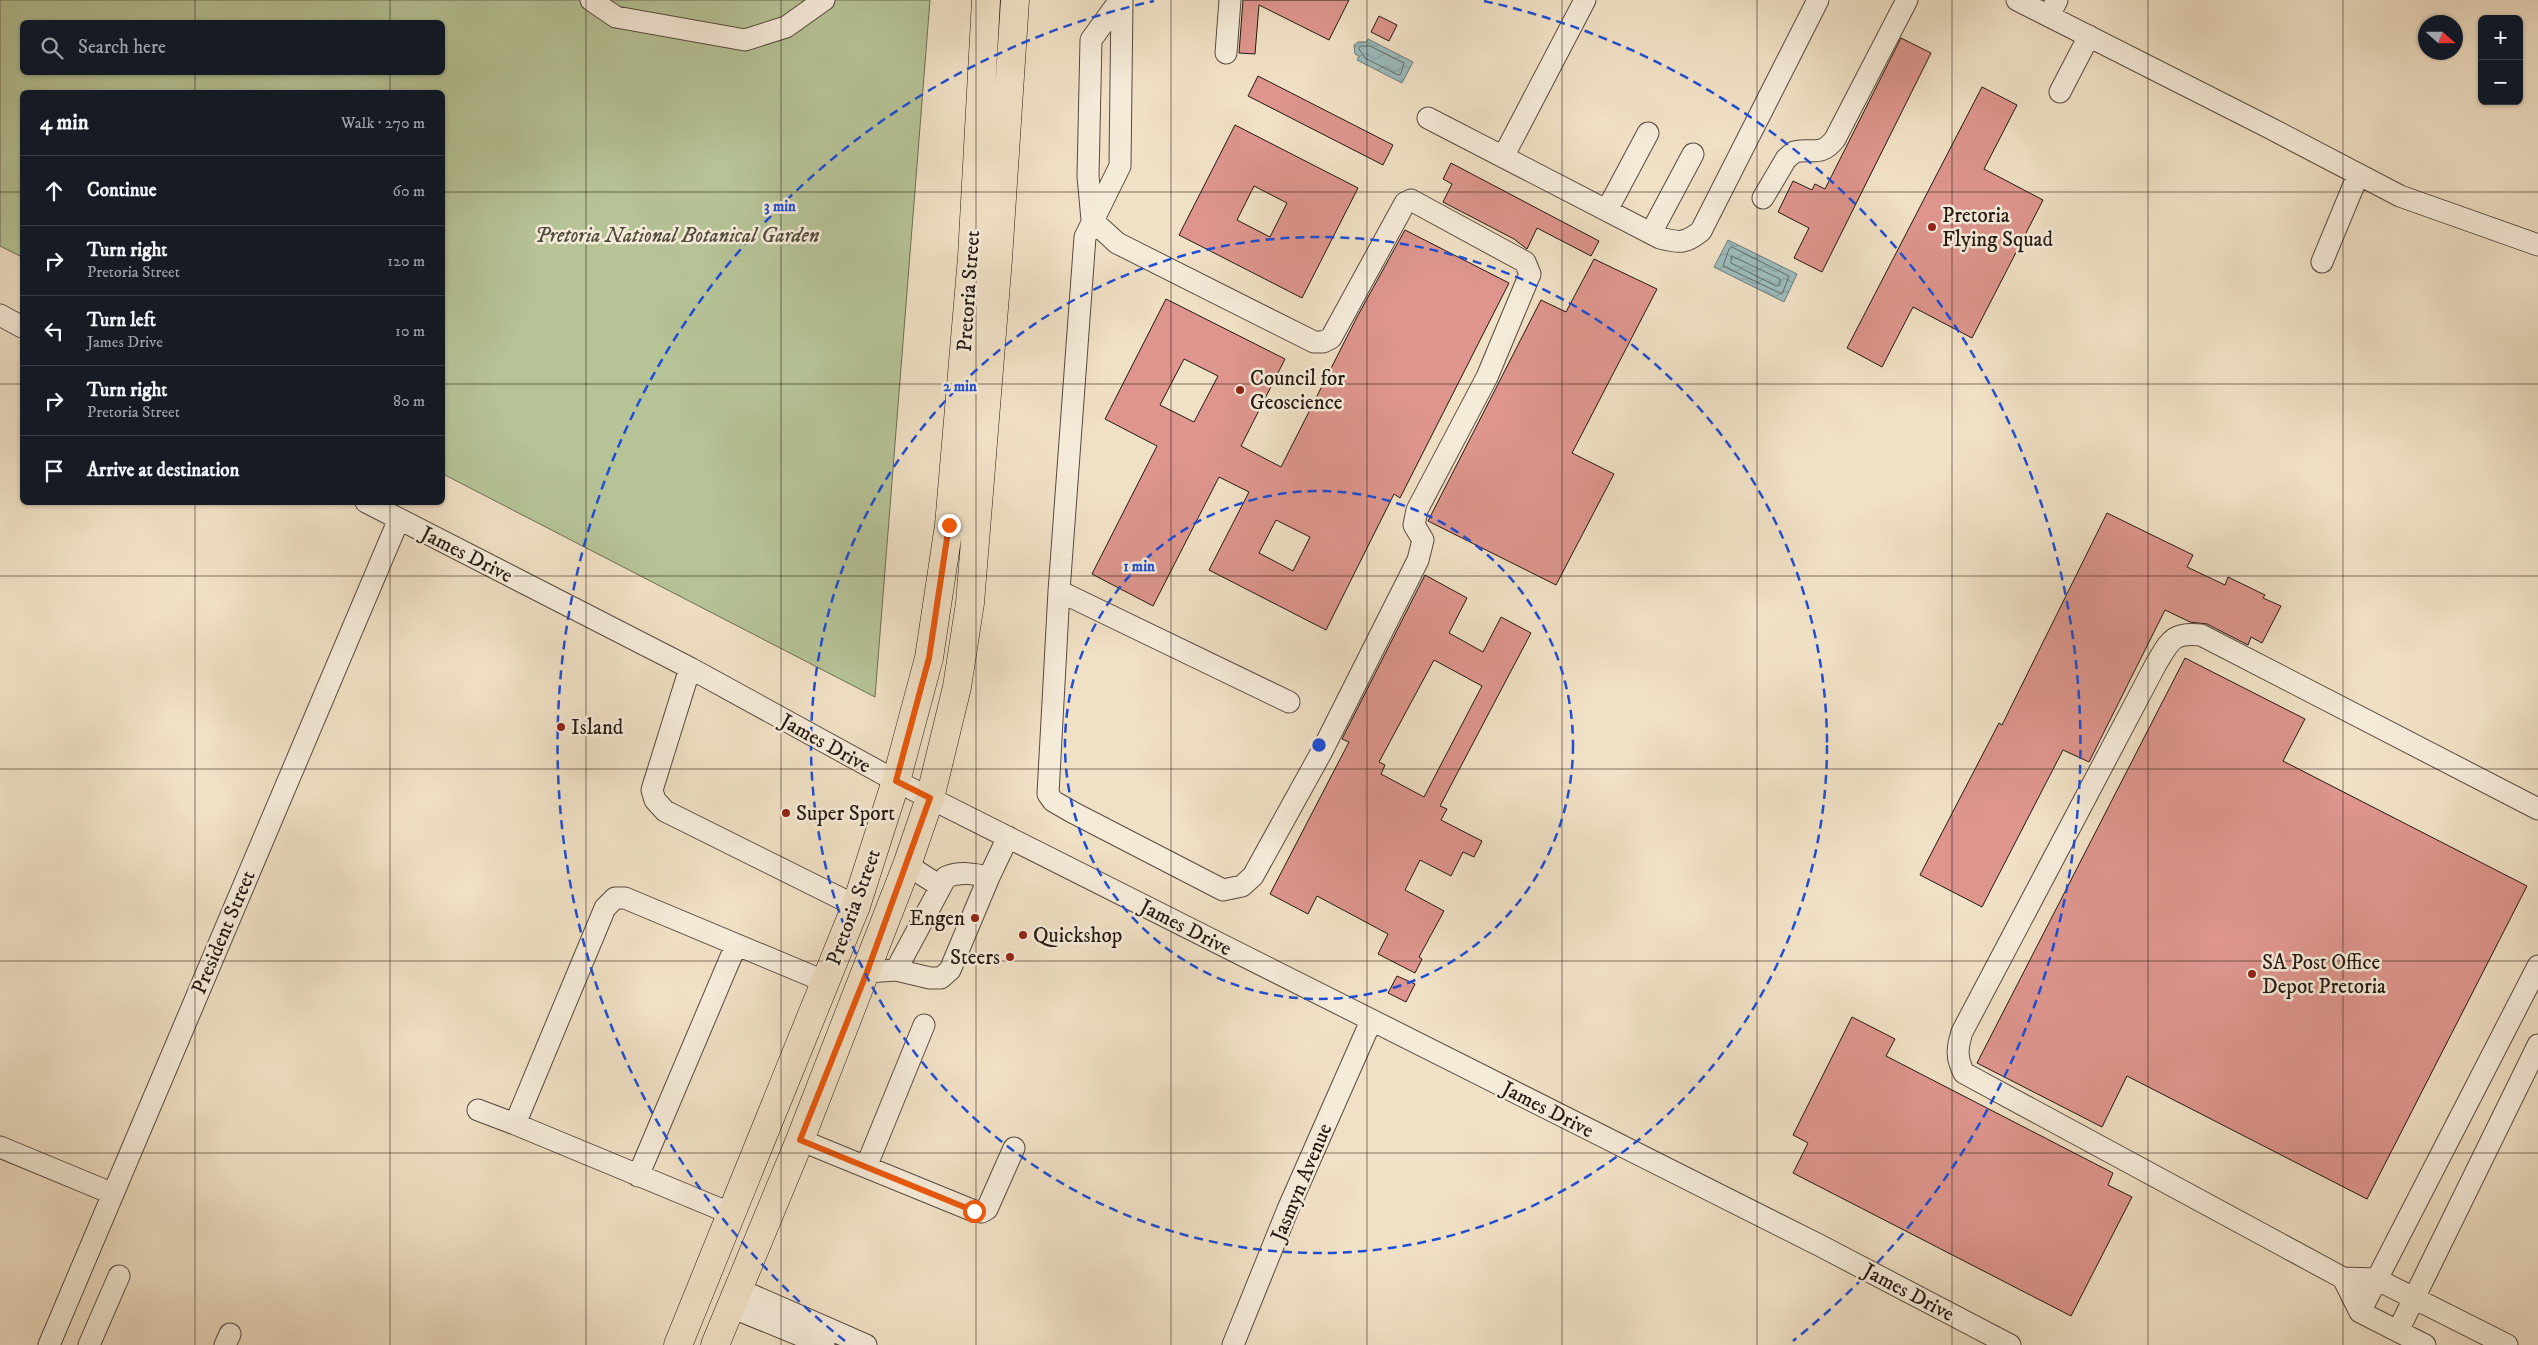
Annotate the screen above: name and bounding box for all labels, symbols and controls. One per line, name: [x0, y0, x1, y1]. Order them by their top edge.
north arrow: [2418, 15, 2463, 60]
map controls: [2478, 15, 2523, 105]
button: +: [2478, 15, 2523, 60]
search box: [20, 20, 445, 75]
icon: search: [38, 34, 66, 62]
text: Search here: [78, 36, 166, 59]
button: −: [2478, 60, 2523, 105]
text: 4 min: [40, 110, 89, 136]
text: Walk · 270 m: [341, 113, 425, 133]
icon: ahead: [40, 177, 68, 205]
text: Continue: [87, 179, 157, 202]
text: 60 m: [393, 181, 425, 201]
text: 3 min: [764, 197, 796, 216]
place label: Pretoria Flying Squad: [1942, 203, 2053, 253]
marker: Pretoria Flying Squad: [1926, 221, 1938, 233]
park label: Pretoria National Botanical Garden: [535, 223, 820, 249]
street label: Pretoria Street: [952, 229, 986, 353]
text: Turn right: [87, 239, 167, 262]
icon: right: [40, 247, 68, 275]
text: 120 m: [387, 251, 425, 271]
text: Pretoria Street: [87, 262, 180, 282]
text: Turn left: [87, 309, 156, 332]
icon: left: [40, 317, 68, 345]
text: 10 m: [395, 321, 425, 341]
text: James Drive: [87, 332, 163, 352]
place label: Council for Geoscience: [1250, 366, 1345, 416]
text: 2 min: [943, 377, 977, 396]
text: Turn right: [87, 379, 167, 402]
marker: Council for Geoscience: [1234, 384, 1246, 396]
icon: right: [40, 387, 68, 415]
text: 80 m: [393, 391, 425, 411]
text: Pretoria Street: [87, 402, 180, 422]
icon: arrive: [40, 457, 68, 485]
text: Arrive at destination: [87, 459, 239, 482]
route end: [938, 514, 961, 537]
street label: James Drive: [415, 520, 517, 589]
text: 1 min: [1123, 557, 1155, 576]
street label: James Drive: [774, 707, 876, 780]
place label: Island: [571, 715, 624, 741]
marker: Island: [555, 721, 567, 733]
centre of rings: [1310, 736, 1328, 754]
place label: Super Sport: [796, 801, 895, 827]
marker: Super Sport: [780, 807, 792, 819]
street label: Pretoria Street: [821, 845, 887, 969]
street label: President Street: [186, 866, 262, 998]
street label: James Drive: [1134, 893, 1236, 962]
place label: Engen: [909, 906, 965, 932]
marker: Engen: [969, 912, 981, 924]
place label: Quickshop: [1033, 923, 1122, 949]
marker: Quickshop: [1017, 929, 1029, 941]
place label: Steers: [950, 945, 1000, 971]
place label: SA Post Office Depot Pretoria: [2262, 950, 2386, 1000]
marker: Steers: [1004, 951, 1016, 963]
marker: SA Post Office Depot Pretoria: [2246, 968, 2258, 980]
street label: James Drive: [1496, 1075, 1598, 1144]
street label: Jasmyn Avenue: [1265, 1119, 1339, 1247]
route start: [963, 1200, 986, 1223]
street label: James Drive: [1857, 1257, 1959, 1328]

